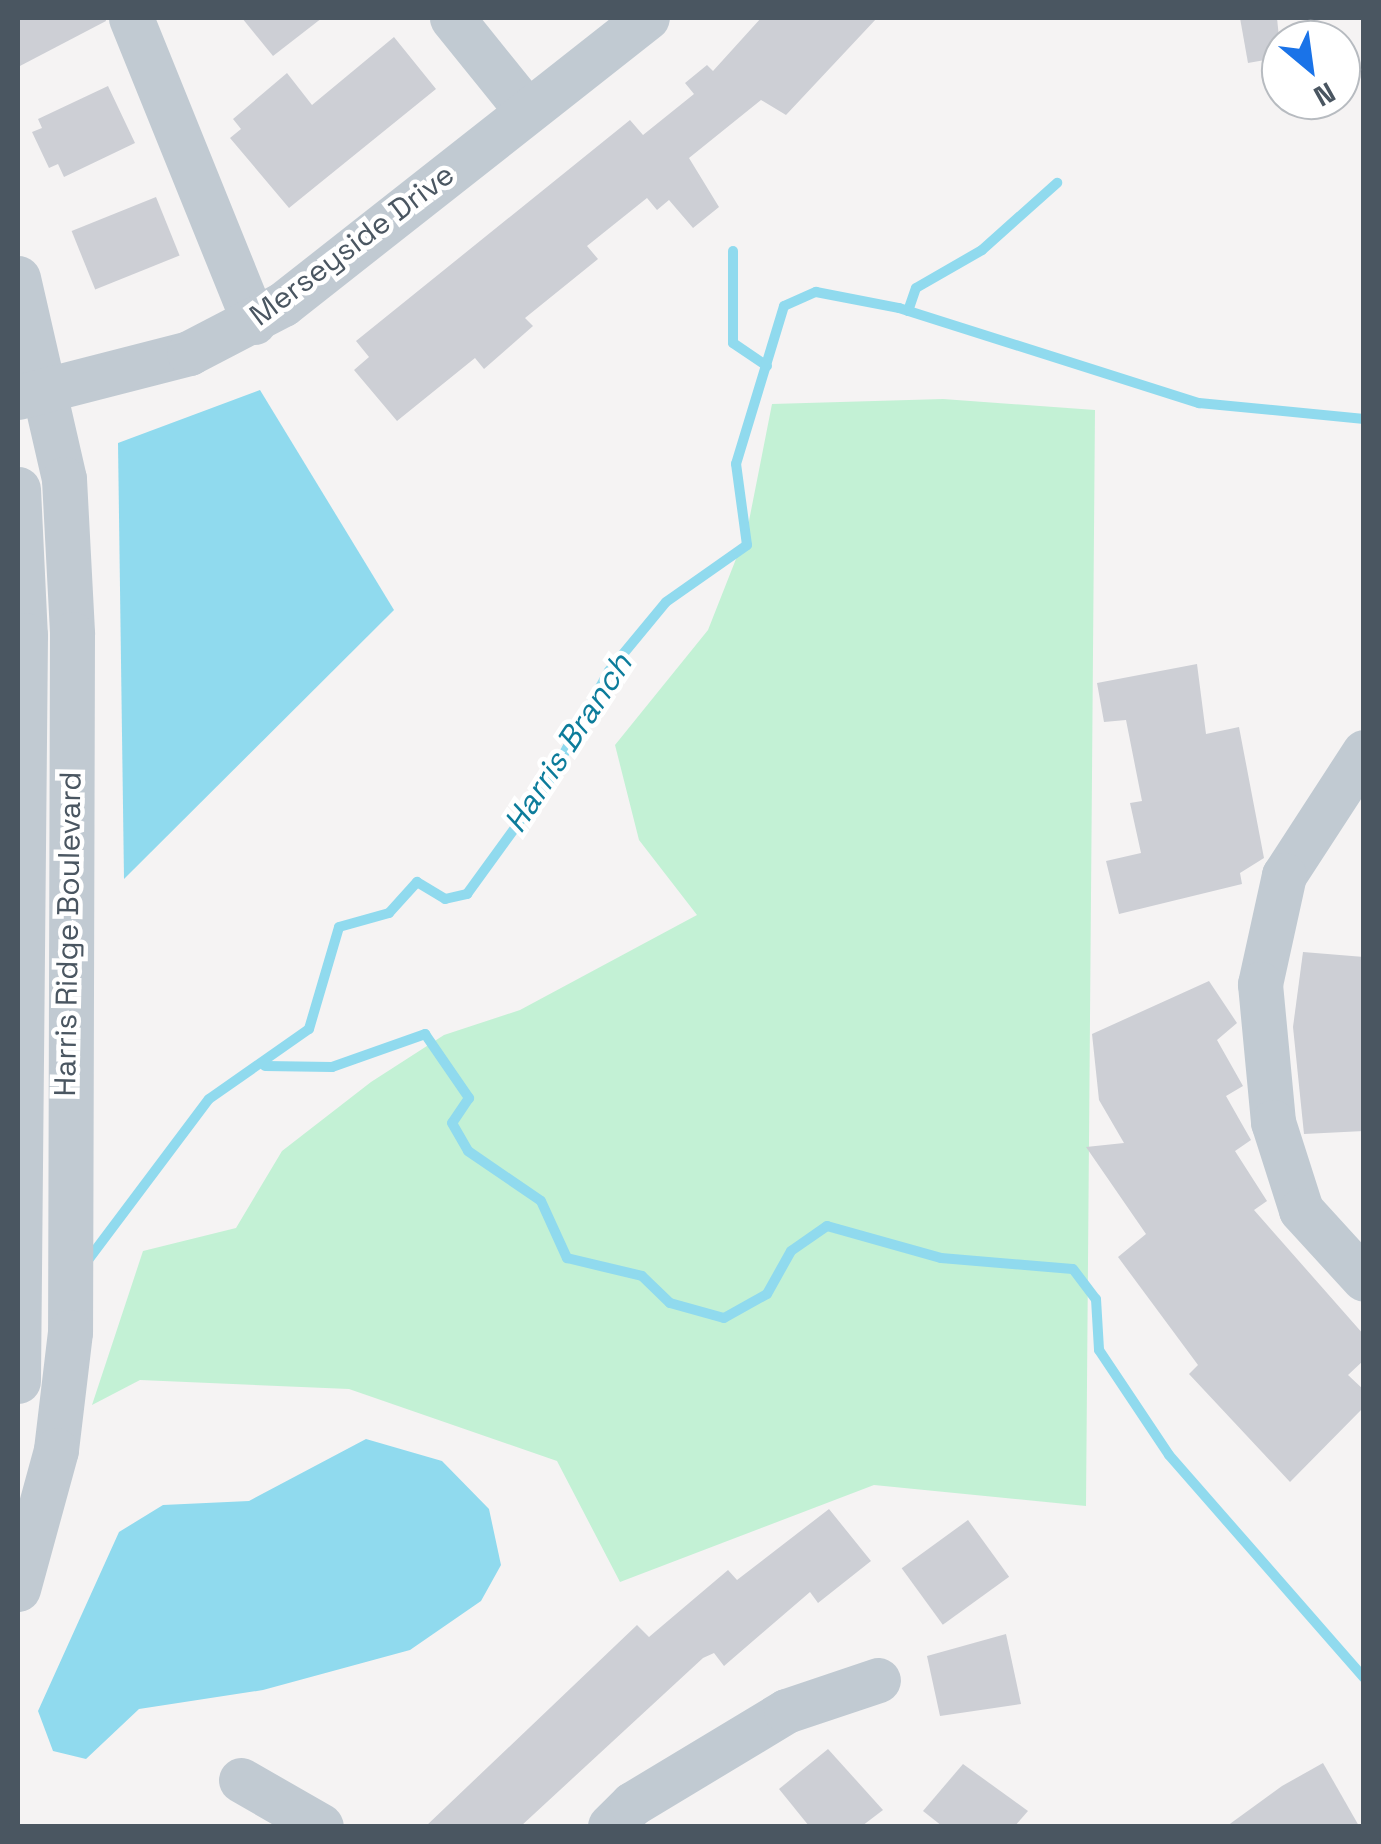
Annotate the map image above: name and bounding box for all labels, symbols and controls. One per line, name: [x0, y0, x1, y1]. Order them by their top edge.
north arrow: [1261, 20, 1361, 120]
text: N: [1308, 74, 1342, 115]
street label: Merseyside Drive: [243, 156, 461, 334]
water label: Harris Branch: [496, 646, 640, 840]
street label: Harris Ridge Boulevard: [47, 771, 89, 1097]

